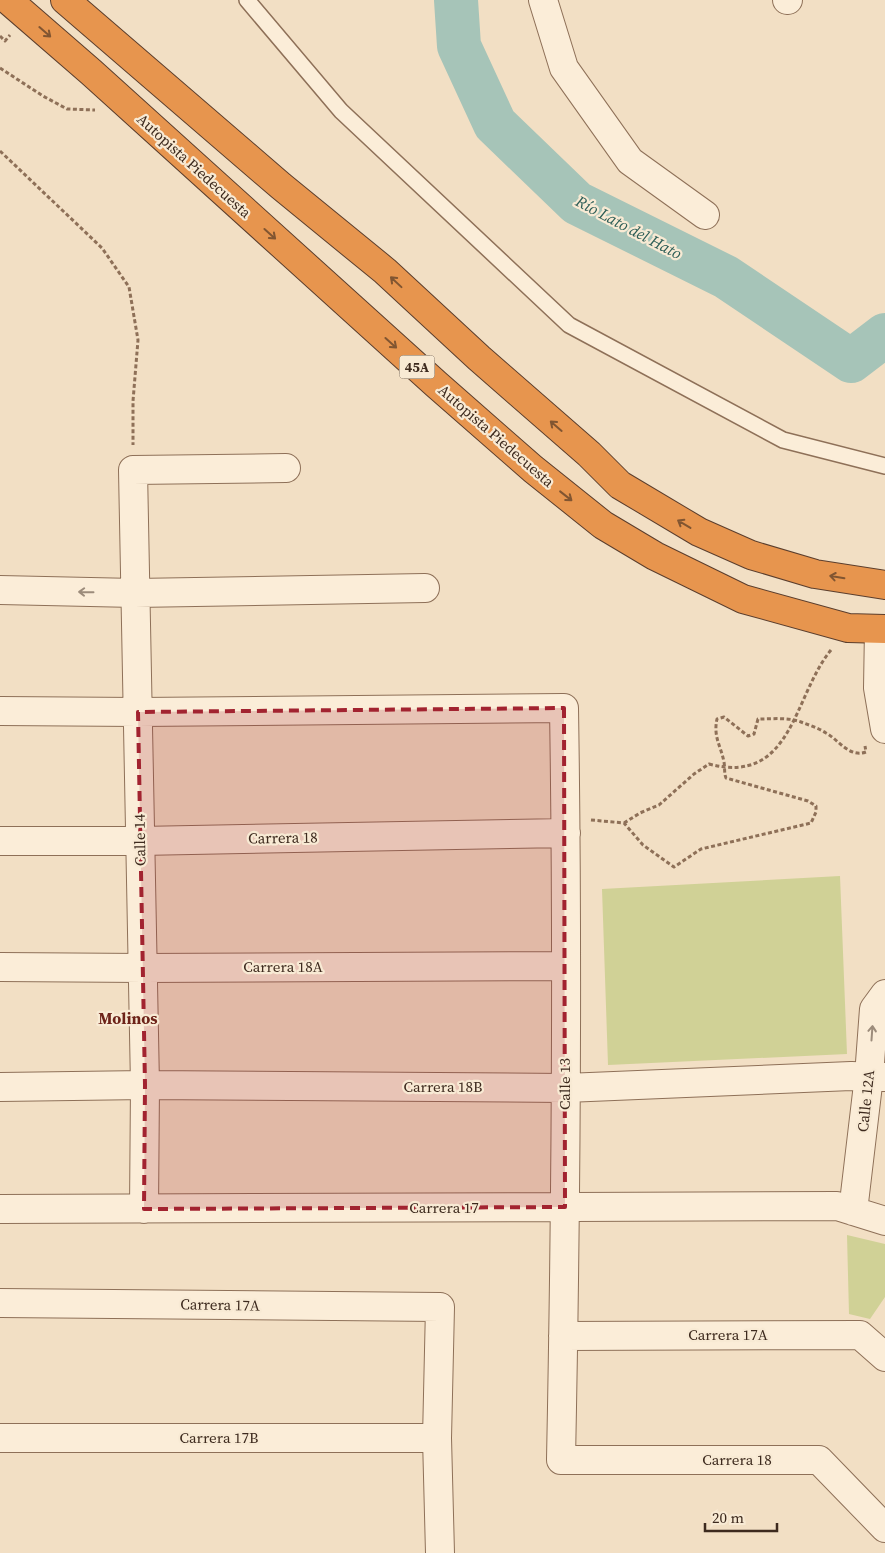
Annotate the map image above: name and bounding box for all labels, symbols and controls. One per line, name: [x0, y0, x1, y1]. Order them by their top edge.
one-way arrow: [38, 26, 51, 37]
street label: Autopista Piedecuesta: [133, 109, 256, 223]
water label: Río Lato del Hato: [571, 189, 686, 264]
one-way arrow: [264, 228, 277, 240]
one-way arrow: [390, 276, 403, 287]
one-way arrow: [384, 337, 397, 349]
road number: 45A: [400, 356, 434, 378]
street label: Autopista Piedecuesta: [434, 379, 559, 492]
one-way arrow: [550, 420, 563, 431]
one-way arrow: [559, 490, 572, 501]
one-way arrow: [678, 518, 692, 528]
one-way arrow: [829, 572, 845, 582]
one-way arrow: [79, 587, 95, 596]
street label: Calle 14: [129, 813, 150, 866]
street label: Carrera 18: [248, 826, 318, 849]
street label: Carrera 18A: [243, 956, 323, 977]
district label: Molinos: [98, 1007, 158, 1029]
one-way arrow: [868, 1026, 877, 1042]
street label: Calle 13: [554, 1058, 575, 1110]
street label: Calle 12A: [852, 1069, 879, 1133]
street label: Carrera 18B: [404, 1076, 482, 1097]
street label: Carrera 17: [409, 1197, 479, 1218]
street label: Carrera 17A: [180, 1293, 260, 1316]
street label: Carrera 17A: [688, 1324, 768, 1345]
street label: Carrera 17B: [180, 1427, 258, 1448]
street label: Carrera 18: [702, 1449, 772, 1470]
scale bar: [705, 1500, 778, 1532]
text: 20 m: [712, 1507, 744, 1528]

